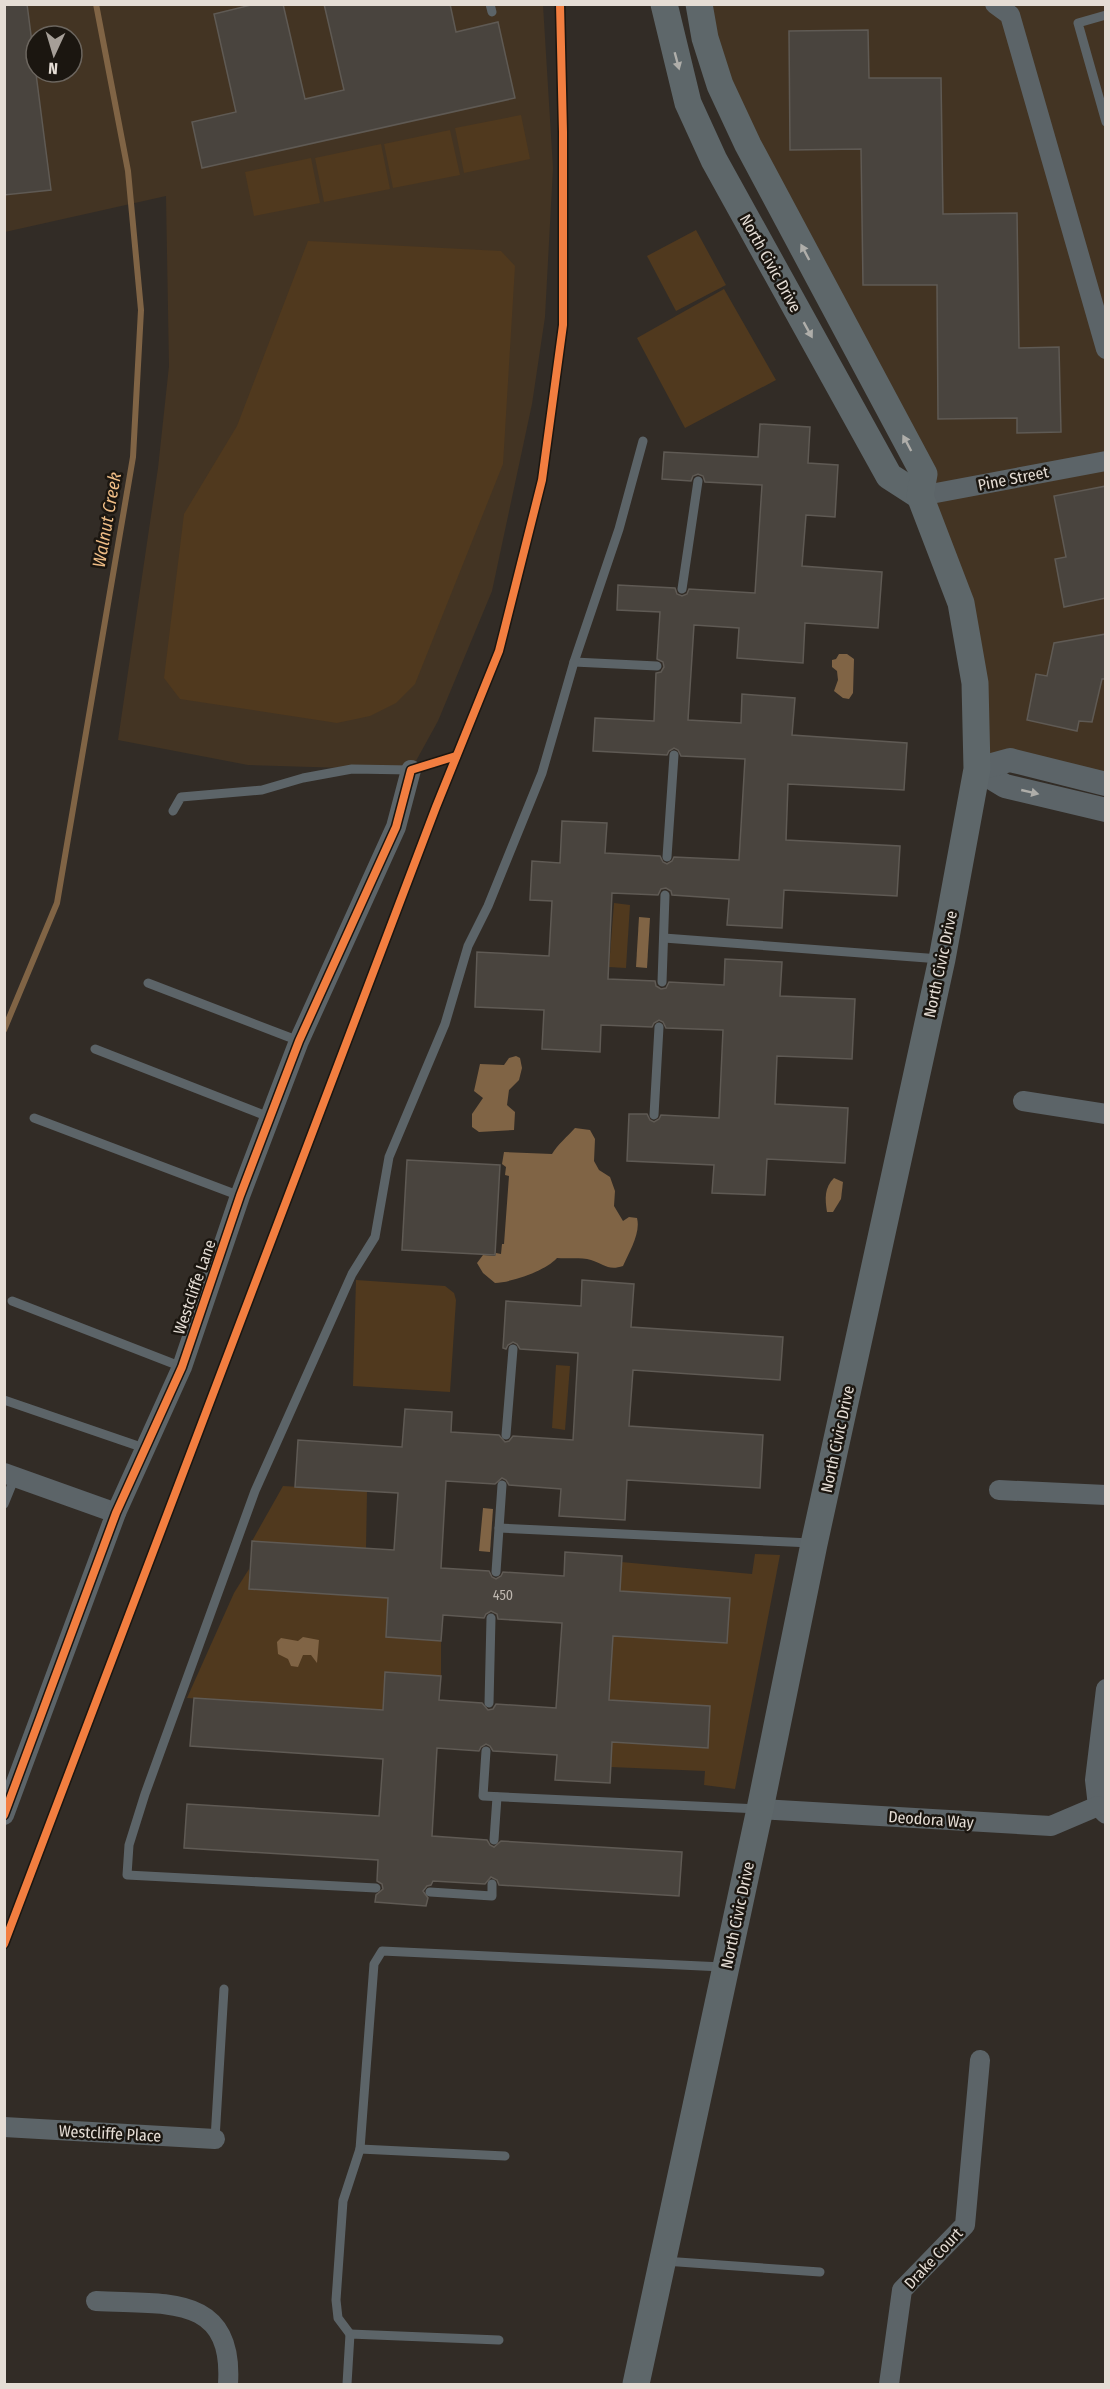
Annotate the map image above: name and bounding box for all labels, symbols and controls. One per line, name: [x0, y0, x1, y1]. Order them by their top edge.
north arrow: [24, 24, 84, 84]
one-way arrow: [673, 52, 683, 71]
text: N: [48, 59, 58, 78]
street label: North Civic Drive: [736, 211, 805, 316]
one-way arrow: [800, 243, 810, 260]
one-way arrow: [803, 322, 813, 339]
one-way arrow: [902, 434, 912, 451]
street label: Pine Street: [976, 462, 1051, 495]
water label: Walnut Creek: [88, 471, 126, 569]
one-way arrow: [1021, 788, 1039, 798]
street label: North Civic Drive: [920, 909, 961, 1019]
street label: Westcliffe Lane: [169, 1237, 220, 1337]
street label: North Civic Drive: [817, 1384, 858, 1494]
house number: 450: [493, 1587, 513, 1604]
street label: Deodora Way: [888, 1807, 975, 1832]
street label: North Civic Drive: [717, 1860, 758, 1970]
street label: Westcliffe Place: [58, 2121, 162, 2146]
street label: Drake Court: [900, 2223, 967, 2293]

